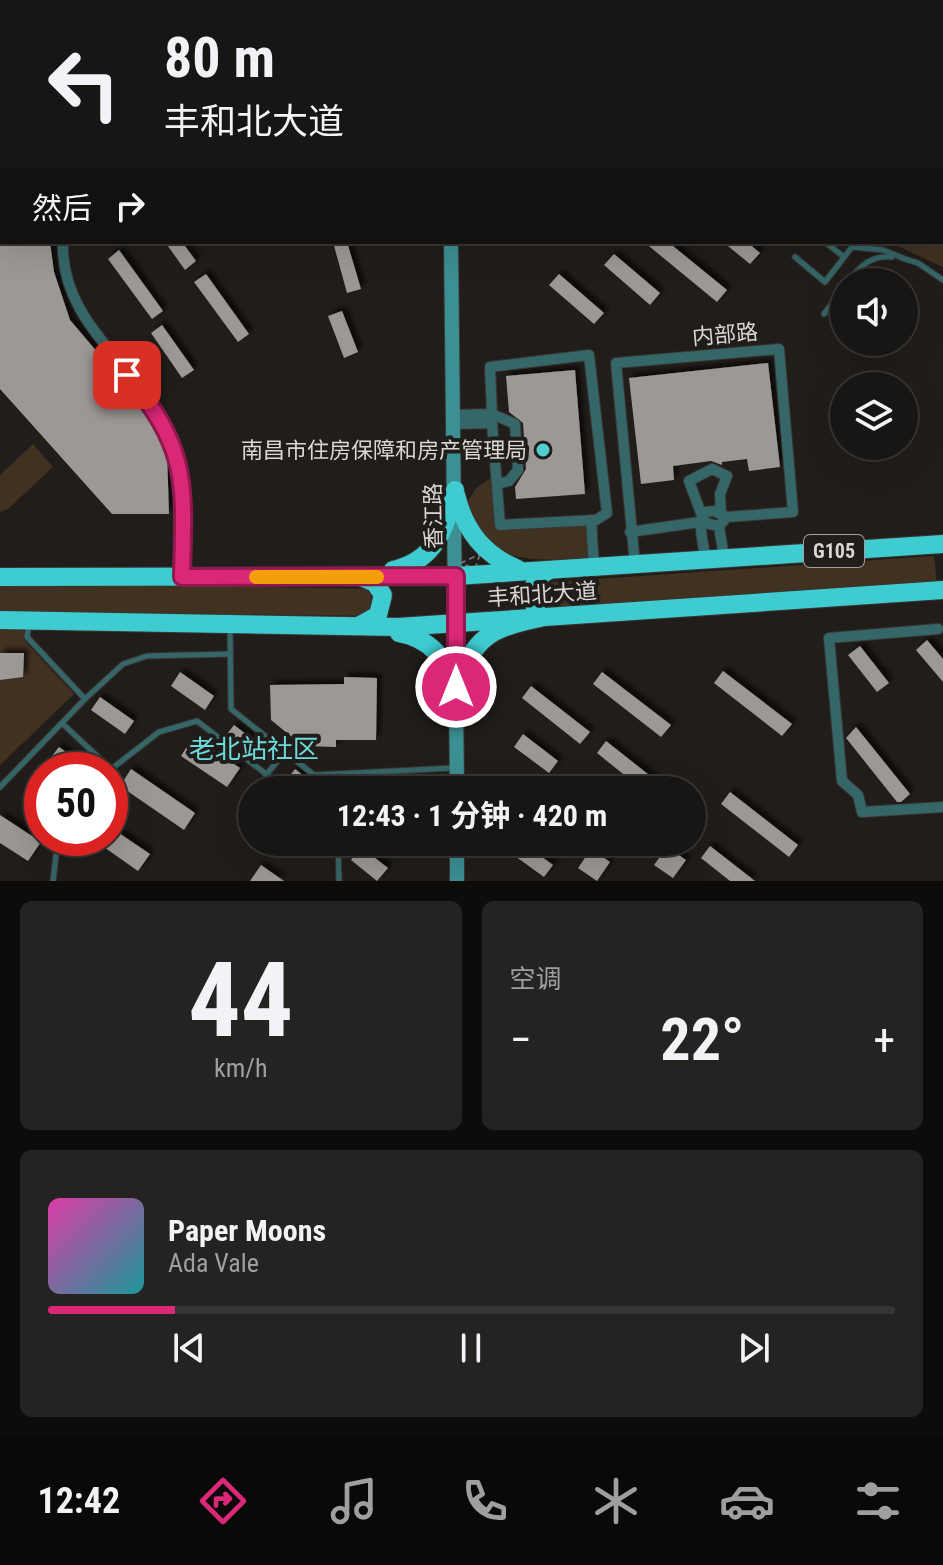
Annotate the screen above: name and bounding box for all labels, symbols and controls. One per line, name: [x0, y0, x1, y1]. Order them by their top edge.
text: 80 m: [164, 25, 275, 91]
icon: left: [32, 32, 136, 136]
text: 丰和北大道: [164, 101, 344, 143]
icon: right: [108, 184, 152, 228]
text: 然后: [32, 191, 92, 226]
map controls: [830, 268, 918, 460]
button: sound: [830, 268, 918, 356]
street label: 内部路: [691, 319, 759, 350]
pin: [93, 341, 161, 409]
icon: arrive: [105, 353, 149, 397]
button: layers: [830, 372, 918, 460]
place label: 南昌市住房保障和房产管理局: [241, 438, 527, 463]
marker: 南昌市住房保障和房产管理局: [534, 441, 552, 459]
street label: 香江路: [420, 483, 447, 549]
road number: G105: [804, 535, 864, 567]
street label: 丰和北大道: [486, 578, 598, 611]
position arrow: [414, 645, 498, 729]
district label: 老北站社区: [189, 734, 319, 764]
speed limit sign: 50: [24, 752, 128, 856]
text: 12:43 · 1 分钟 · 420 m: [337, 798, 607, 833]
text: 44: [188, 940, 293, 1061]
text: 空调: [510, 964, 562, 994]
text: 22°: [660, 1004, 744, 1075]
text: −: [510, 1014, 532, 1066]
text: +: [873, 1014, 895, 1066]
text: km/h: [214, 1053, 268, 1083]
text: Paper Moons: [168, 1213, 326, 1248]
text: Ada Vale: [168, 1248, 259, 1278]
icon: previous: [167, 1326, 211, 1370]
icon: pause: [449, 1326, 493, 1370]
icon: next: [732, 1326, 776, 1370]
icon: directions: [195, 1473, 251, 1529]
icon: music: [326, 1473, 382, 1529]
icon: phone: [457, 1473, 513, 1529]
icon: climate: [588, 1473, 644, 1529]
icon: car: [719, 1473, 775, 1529]
icon: filters: [850, 1473, 906, 1529]
text: 12:42: [37, 1480, 120, 1522]

